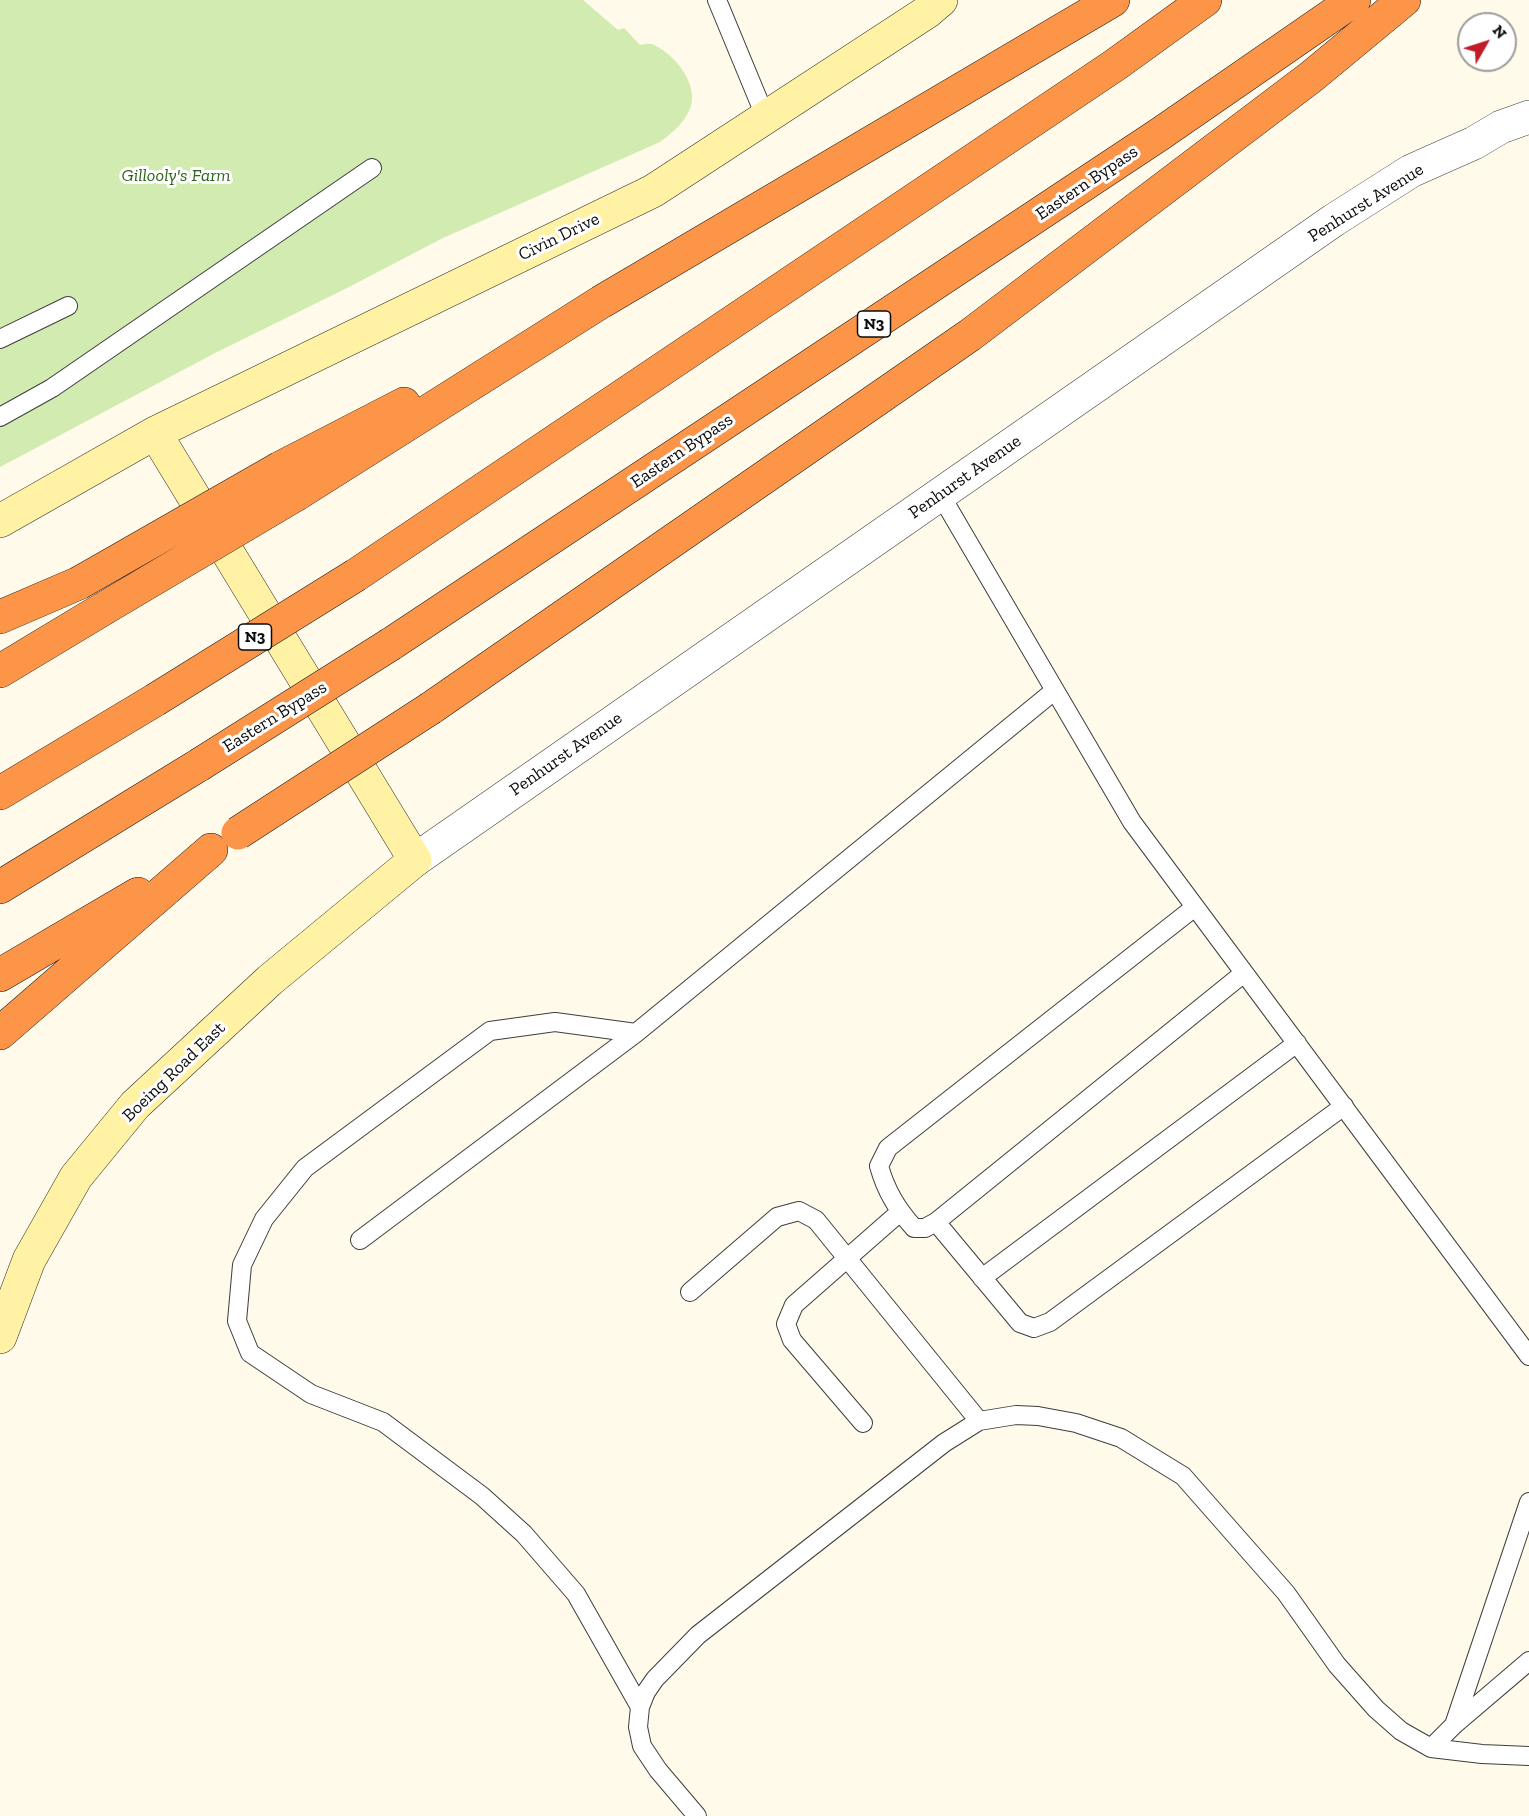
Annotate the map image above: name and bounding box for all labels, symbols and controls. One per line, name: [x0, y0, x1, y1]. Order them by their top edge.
north arrow: [1457, 12, 1517, 72]
text: N: [1489, 21, 1511, 42]
street label: Eastern Bypass: [1032, 141, 1142, 225]
street label: Penhurst Avenue: [1304, 159, 1428, 247]
park label: Gillooly's Farm: [122, 165, 230, 187]
street label: Civin Drive: [515, 208, 603, 266]
road number: N3: [858, 311, 890, 337]
street label: Eastern Bypass: [627, 409, 737, 493]
street label: Penhurst Avenue: [905, 430, 1025, 524]
road number: N3: [238, 624, 272, 650]
street label: Eastern Bypass: [219, 676, 331, 758]
street label: Penhurst Avenue: [506, 707, 626, 801]
street label: Boeing Road East: [118, 1018, 230, 1126]

